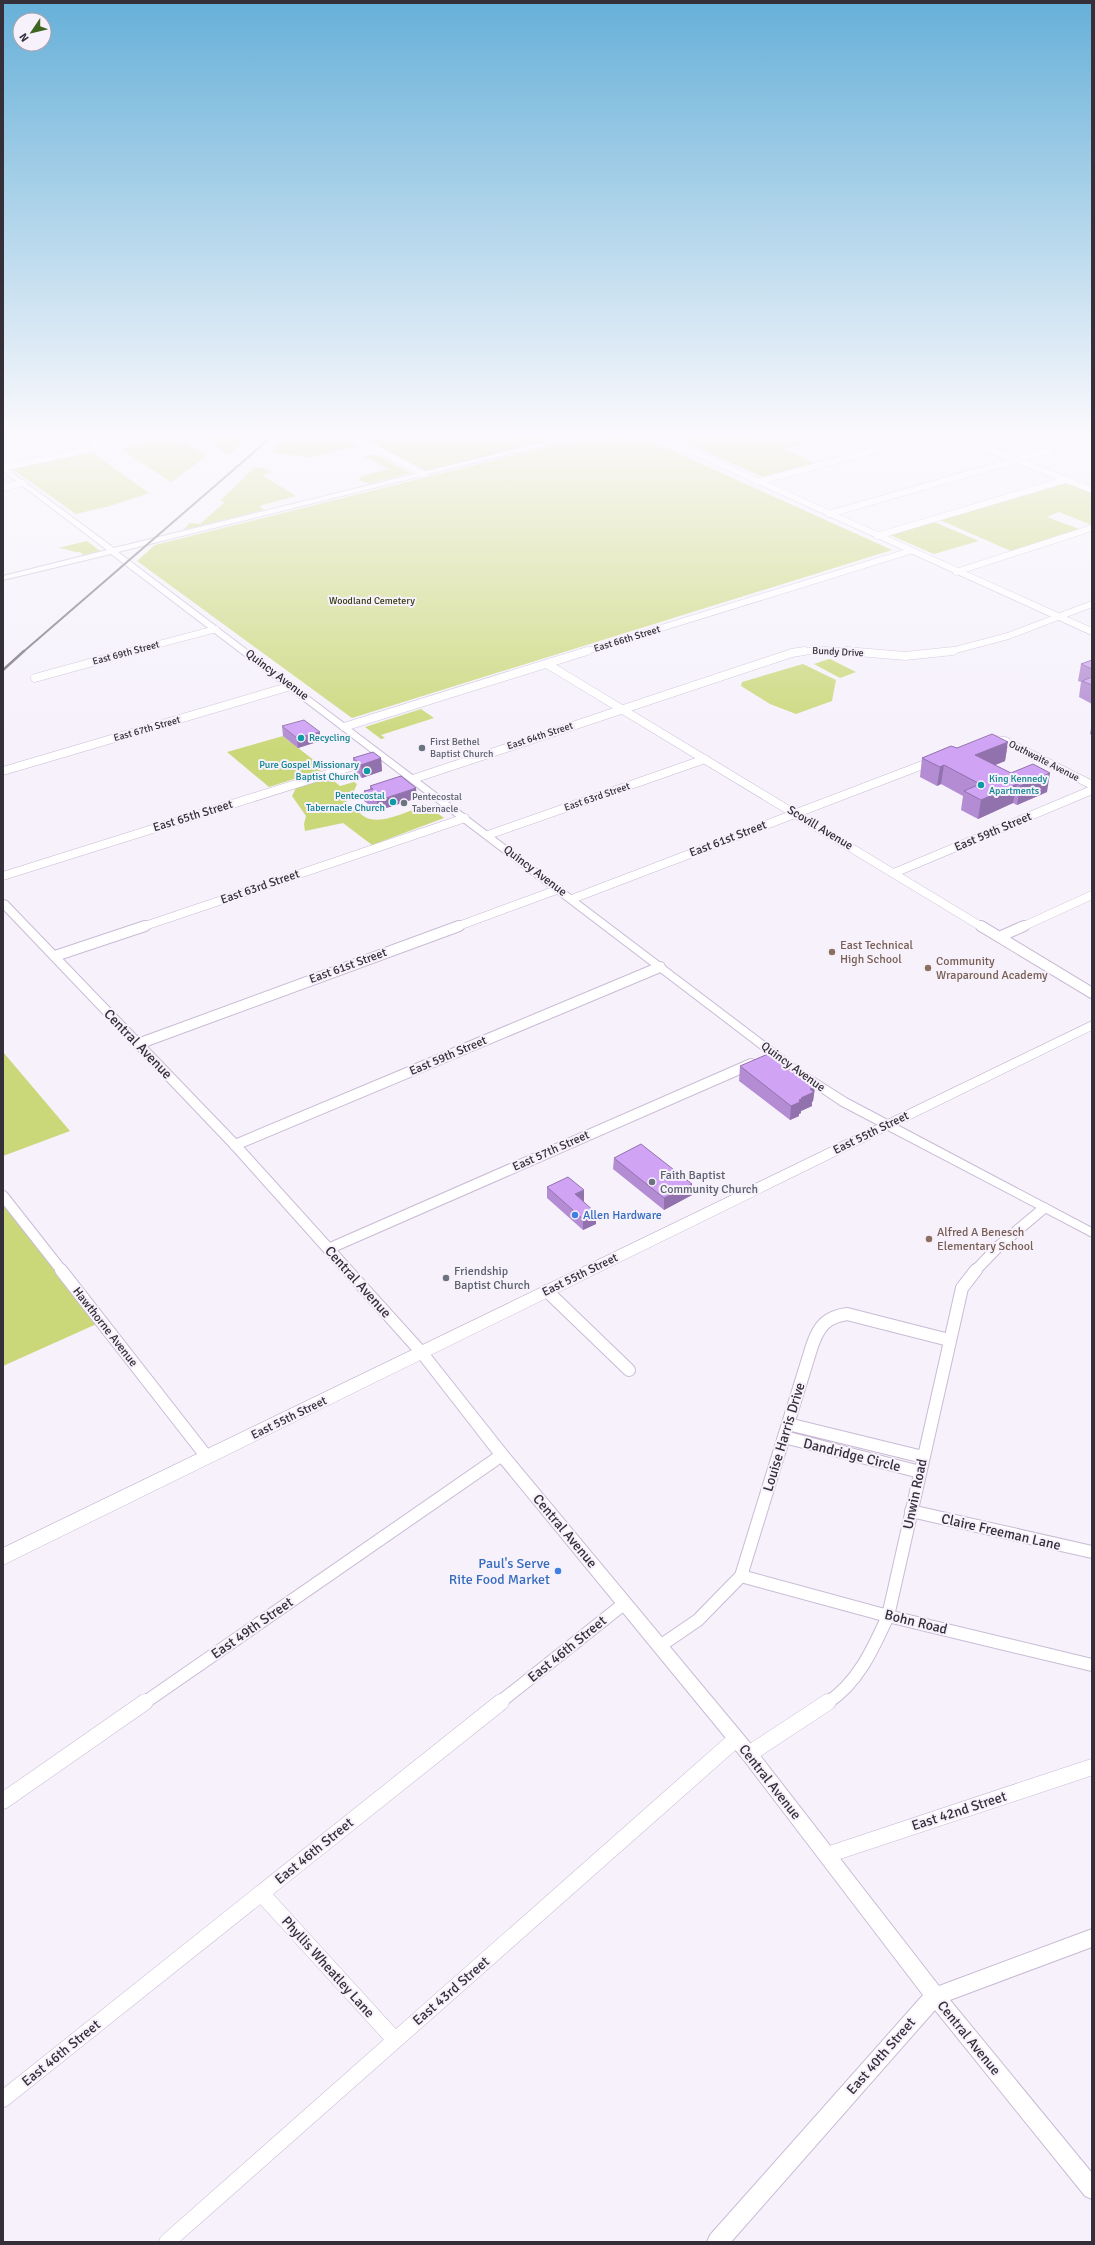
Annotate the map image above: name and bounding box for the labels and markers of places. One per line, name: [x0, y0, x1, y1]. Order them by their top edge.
place label: Recycling: [309, 732, 350, 744]
marker: Recycling: [296, 733, 306, 743]
place label: First Bethel Baptist Church: [430, 736, 493, 760]
marker: First Bethel Baptist Church: [417, 743, 427, 753]
place label: Pure Gospel Missionary Baptist Church: [259, 759, 359, 783]
marker: Pure Gospel Missionary Baptist Church: [362, 766, 372, 776]
place label: King Kennedy Apartments: [989, 773, 1048, 797]
marker: King Kennedy Apartments: [976, 780, 986, 790]
place label: Pentecostal Tabernacle Church: [306, 790, 385, 814]
place label: Pentecostal Tabernacle: [412, 791, 462, 815]
marker: Pentecostal Tabernacle Church: [388, 797, 398, 807]
marker: Pentecostal Tabernacle: [399, 798, 409, 808]
place label: East Technical High School: [840, 938, 914, 967]
marker: East Technical High School: [827, 947, 837, 957]
place label: Community Wraparound Academy: [936, 954, 1048, 983]
marker: Community Wraparound Academy: [923, 963, 933, 973]
place label: Faith Baptist Community Church: [660, 1168, 758, 1197]
marker: Faith Baptist Community Church: [647, 1177, 657, 1187]
place label: Allen Hardware: [583, 1208, 662, 1223]
marker: Allen Hardware: [570, 1210, 580, 1220]
place label: Alfred A Benesch Elementary School: [937, 1225, 1034, 1254]
marker: Alfred A Benesch Elementary School: [924, 1234, 934, 1244]
place label: Friendship Baptist Church: [454, 1264, 530, 1293]
marker: Friendship Baptist Church: [441, 1273, 451, 1283]
place label: Paul's Serve Rite Food Market: [449, 1555, 550, 1588]
marker: Paul's Serve Rite Food Market: [553, 1566, 563, 1576]

